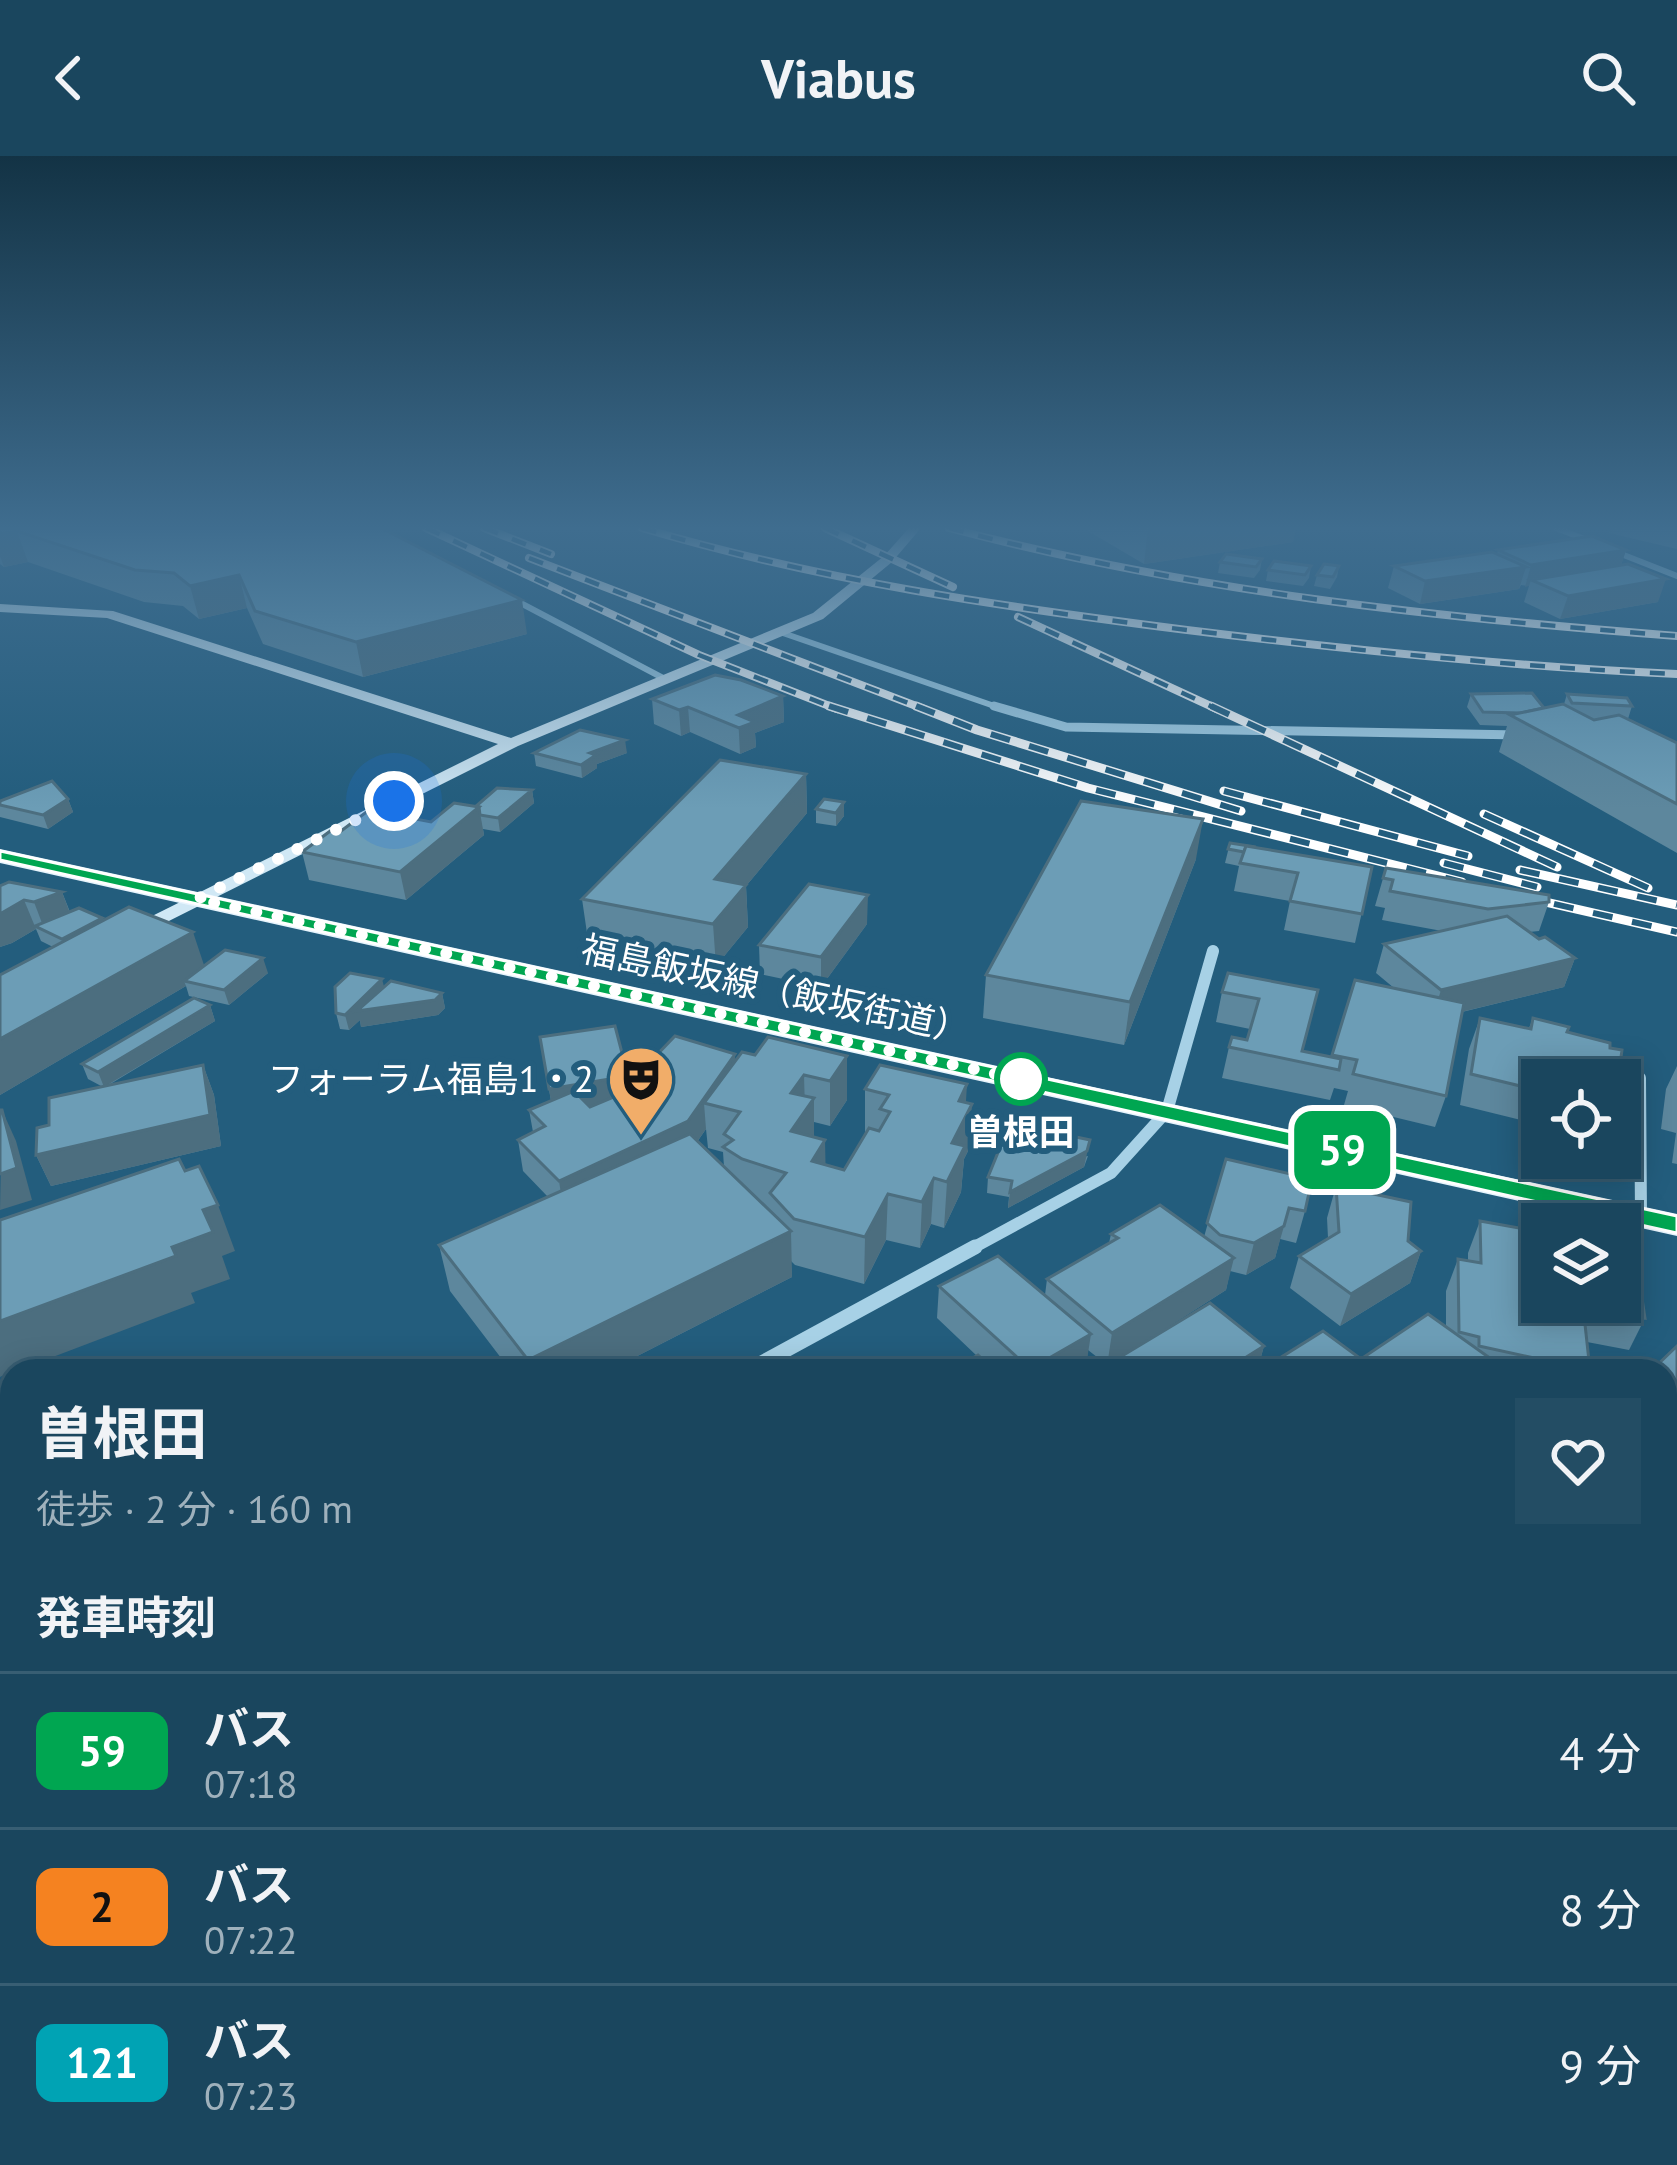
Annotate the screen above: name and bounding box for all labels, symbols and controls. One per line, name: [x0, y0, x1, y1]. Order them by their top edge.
text: Viabus: [761, 43, 916, 113]
icon: back: [36, 45, 102, 111]
icon: search: [1575, 45, 1641, 111]
your location: [364, 771, 424, 831]
street label: 福島飯坂線（飯坂街道）: [578, 924, 975, 1053]
theatre icon: フォーラム福島1・2: [606, 1044, 676, 1138]
marker: 曽根田: [996, 1054, 1046, 1104]
place label: フォーラム福島1・2: [268, 1055, 594, 1102]
map controls: [1521, 1059, 1641, 1323]
button: locate: [1521, 1059, 1641, 1179]
place label: 曽根田: [967, 1108, 1075, 1155]
line badge: 59: [1288, 1111, 1396, 1189]
text: 59: [1318, 1122, 1366, 1177]
button: layers: [1521, 1203, 1641, 1323]
text: 曽根田: [36, 1396, 207, 1470]
button: heart: [1515, 1398, 1641, 1524]
text: 徒歩 · 2 分 · 160 m: [36, 1483, 353, 1534]
text: 発車時刻: [36, 1588, 216, 1646]
text: バス: [204, 1699, 294, 1757]
text: 59: [78, 1723, 126, 1778]
text: 4 分: [1559, 1724, 1641, 1782]
text: 07:18: [204, 1758, 298, 1809]
text: バス: [204, 1855, 294, 1913]
text: 2: [90, 1879, 114, 1934]
text: 8 分: [1559, 1880, 1641, 1938]
text: 07:22: [204, 1914, 298, 1965]
text: バス: [204, 2011, 294, 2069]
text: 121: [66, 2035, 138, 2090]
text: 9 分: [1559, 2036, 1641, 2094]
text: 07:23: [204, 2070, 298, 2121]

